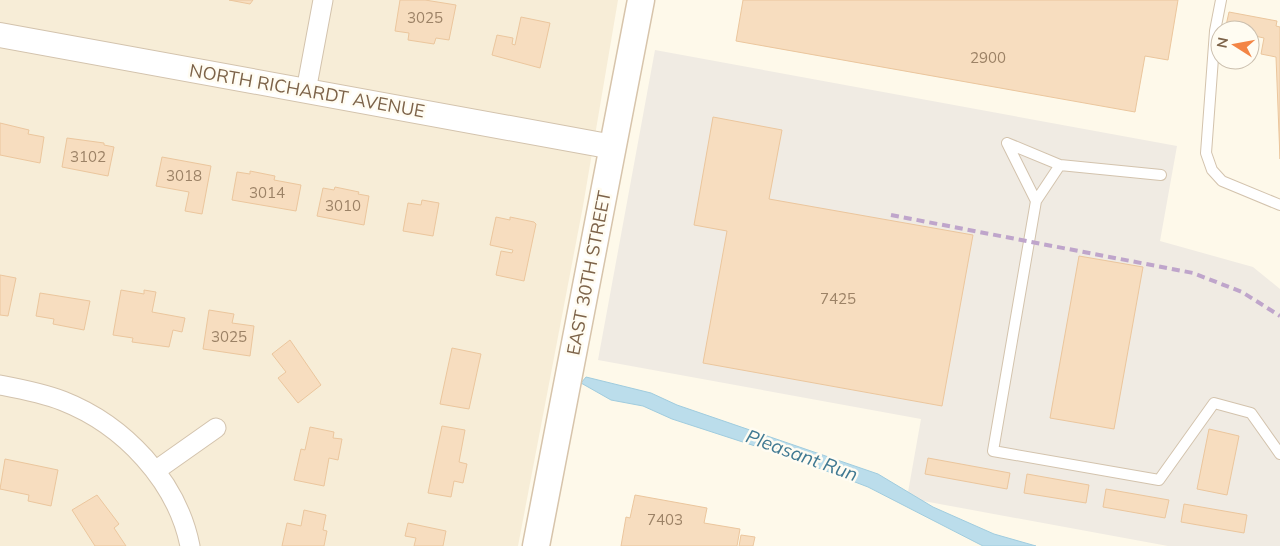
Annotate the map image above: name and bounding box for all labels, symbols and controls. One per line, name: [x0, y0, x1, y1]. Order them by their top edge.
house number: 3025: [407, 8, 443, 27]
north arrow: [1210, 20, 1260, 70]
text: N: [1212, 36, 1232, 49]
house number: 2900: [970, 48, 1006, 67]
street label: NORTH RICHARDT AVENUE: [188, 58, 427, 123]
house number: 3102: [70, 147, 106, 166]
house number: 3018: [166, 166, 202, 185]
house number: 3014: [249, 183, 285, 202]
street label: EAST 30TH STREET: [561, 189, 616, 357]
house number: 3010: [325, 196, 361, 215]
house number: 7425: [820, 289, 856, 308]
house number: 3025: [211, 327, 247, 346]
water label: Pleasant Run: [743, 424, 861, 486]
house number: 7403: [647, 510, 683, 529]

